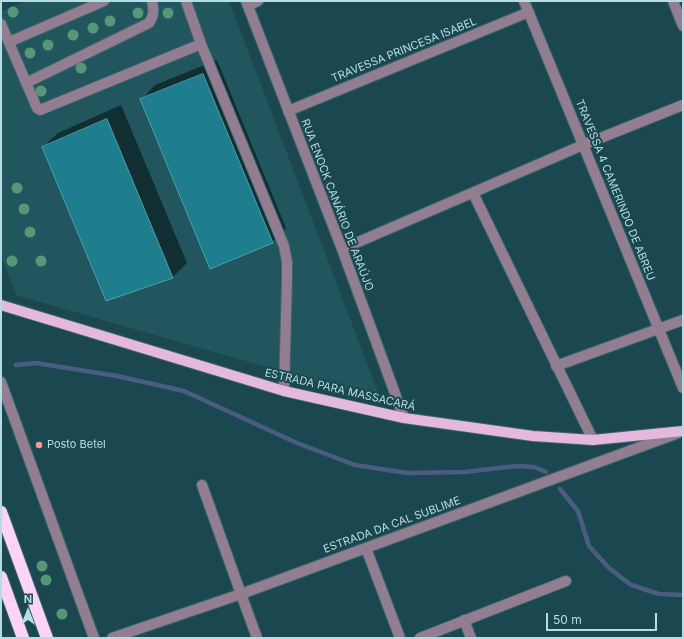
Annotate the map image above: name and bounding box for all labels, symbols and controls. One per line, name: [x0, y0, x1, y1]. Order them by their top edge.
street label: TRAVESSA PRINCESA ISABEL: [329, 15, 479, 85]
street label: TRAVESSA 4 CAMERINDO DE ABREU: [572, 97, 658, 283]
street label: RUA ENOCK CANÁRIO DE ARAÚJO: [298, 117, 376, 293]
street label: ESTRADA PARA MASSACARÁ: [263, 366, 417, 414]
place label: Posto Betel: [47, 438, 106, 452]
marker: Posto Betel: [34, 440, 44, 450]
street label: ESTRADA DA CAL SUBLIME: [322, 494, 462, 556]
north arrow: [8, 591, 48, 631]
text: N: [24, 592, 32, 606]
scale bar: [548, 605, 659, 631]
text: 50 m: [553, 612, 582, 627]

